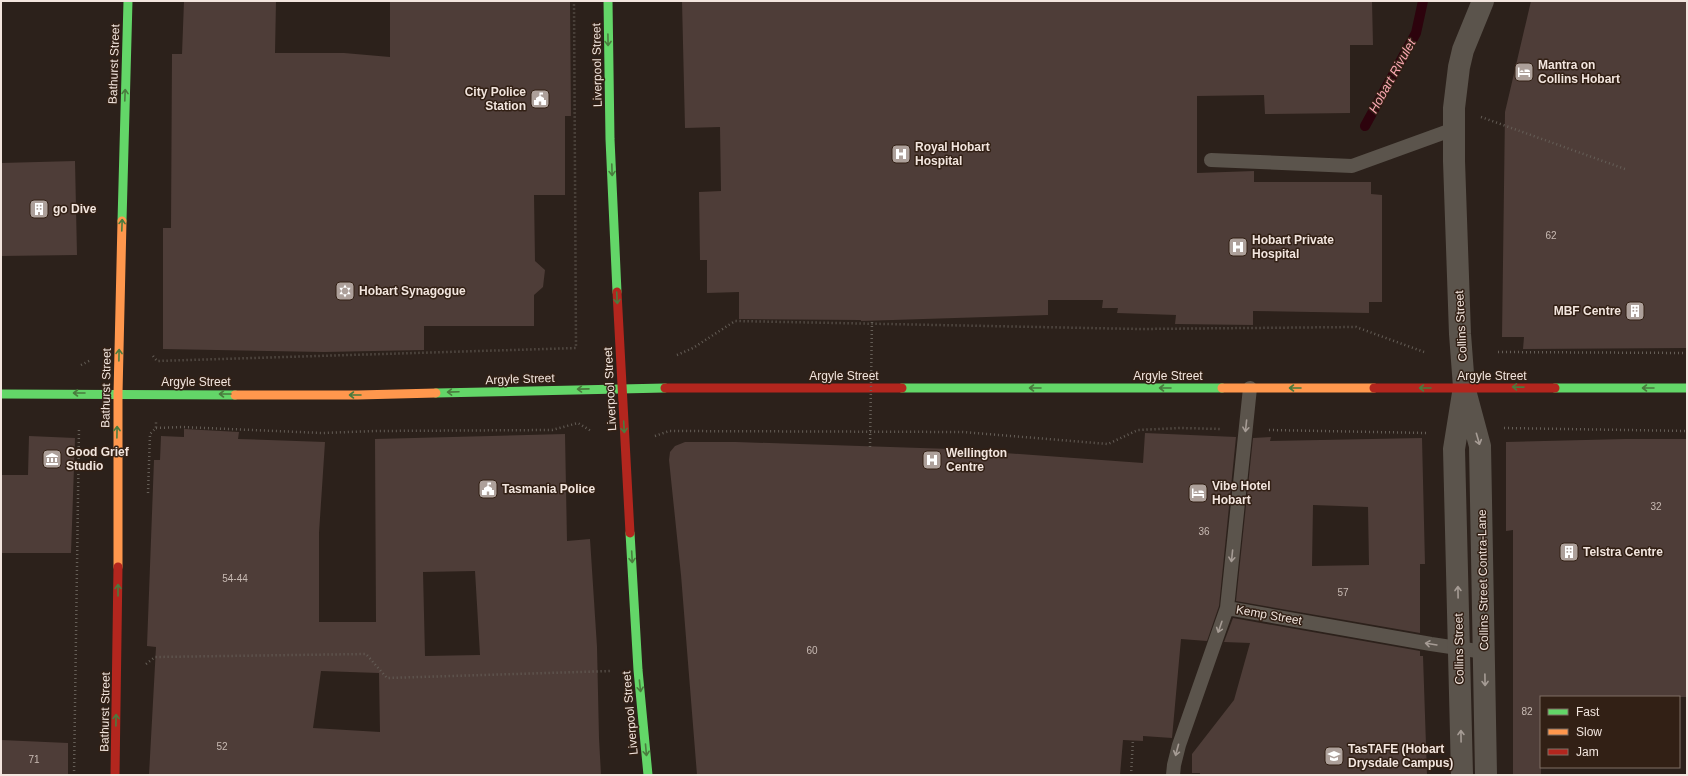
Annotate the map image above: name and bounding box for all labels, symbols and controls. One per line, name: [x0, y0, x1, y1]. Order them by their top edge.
street label: Liverpool Street: [589, 22, 605, 107]
street label: Bathurst Street: [106, 23, 122, 104]
one-way arrow: [605, 33, 612, 46]
water label: Hobart Rivulet: [1365, 35, 1419, 116]
place label: Mantra on Collins Hobart: [1538, 58, 1620, 86]
hotel icon: Mantra on Collins Hobart: [1513, 61, 1535, 83]
place label: City Police Station: [465, 85, 526, 113]
public building icon: City Police Station: [529, 88, 551, 110]
one-way arrow: [122, 89, 129, 102]
place label: Royal Hobart Hospital: [915, 140, 990, 168]
hospital icon: Royal Hobart Hospital: [890, 143, 912, 165]
one-way arrow: [608, 163, 615, 176]
building icon: go Dive: [28, 198, 50, 220]
place label: go Dive: [53, 202, 97, 216]
one-way arrow: [118, 219, 126, 232]
house number: 62: [1545, 230, 1557, 241]
place label: Hobart Private Hospital: [1252, 233, 1334, 261]
hospital icon: Hobart Private Hospital: [1227, 236, 1249, 258]
synagogue icon: Hobart Synagogue: [334, 280, 356, 302]
place label: Hobart Synagogue: [359, 284, 466, 298]
street label: Collins Street: [1452, 289, 1470, 362]
one-way arrow: [613, 291, 621, 304]
building icon: MBF Centre: [1624, 300, 1646, 322]
place label: MBF Centre: [1554, 304, 1621, 318]
street label: Liverpool Street: [601, 346, 619, 431]
street label: Bathurst Street: [98, 347, 114, 428]
one-way arrow: [115, 349, 122, 362]
street label: Argyle Street: [809, 369, 879, 383]
street label: Argyle Street: [1133, 369, 1203, 383]
street label: Argyle Street: [1457, 369, 1527, 383]
street label: Argyle Street: [485, 371, 556, 387]
street label: Argyle Street: [161, 375, 231, 389]
one-way arrow: [1029, 384, 1042, 392]
one-way arrow: [1159, 384, 1172, 392]
one-way arrow: [1289, 384, 1302, 392]
one-way arrow: [1419, 384, 1432, 392]
one-way arrow: [1512, 384, 1525, 391]
one-way arrow: [1642, 384, 1655, 392]
one-way arrow: [577, 385, 590, 393]
one-way arrow: [73, 389, 86, 397]
one-way arrow: [447, 389, 460, 396]
one-way arrow: [219, 390, 232, 398]
one-way arrow: [349, 391, 362, 399]
one-way arrow: [620, 420, 628, 433]
one-way arrow: [1242, 420, 1250, 433]
one-way arrow: [114, 426, 121, 439]
one-way arrow: [1475, 432, 1482, 445]
place label: Good Grief Studio: [66, 445, 130, 473]
place label: Wellington Centre: [946, 446, 1007, 474]
museum icon: Good Grief Studio: [41, 448, 63, 470]
hospital icon: Wellington Centre: [921, 449, 943, 471]
public building icon: Tasmania Police: [477, 478, 499, 500]
place label: Vibe Hotel Hobart: [1212, 479, 1270, 507]
place label: Tasmania Police: [502, 482, 595, 496]
hotel icon: Vibe Hotel Hobart: [1187, 482, 1209, 504]
house number: 32: [1650, 501, 1662, 512]
street label: Collins Street Contra-Lane: [1475, 509, 1491, 651]
house number: 36: [1198, 526, 1210, 537]
building icon: Telstra Centre: [1558, 541, 1580, 563]
place label: Telstra Centre: [1583, 545, 1663, 559]
one-way arrow: [1229, 549, 1236, 562]
one-way arrow: [628, 550, 635, 563]
house number: 54-44: [222, 573, 248, 584]
one-way arrow: [114, 584, 122, 597]
one-way arrow: [1454, 586, 1462, 599]
house number: 57: [1337, 587, 1349, 598]
street label: Kemp Street: [1235, 602, 1304, 628]
street label: Collins Street: [1451, 613, 1467, 685]
one-way arrow: [1216, 620, 1223, 633]
one-way arrow: [1425, 640, 1438, 648]
house number: 60: [806, 645, 818, 656]
street label: Liverpool Street: [619, 670, 641, 755]
street label: Bathurst Street: [97, 671, 113, 752]
one-way arrow: [1481, 673, 1488, 686]
one-way arrow: [636, 679, 644, 692]
legend: [1540, 696, 1680, 768]
text: Fast: [1576, 705, 1600, 719]
house number: 82: [1521, 706, 1533, 717]
one-way arrow: [113, 714, 120, 727]
text: Slow: [1576, 725, 1602, 739]
one-way arrow: [1457, 730, 1465, 743]
house number: 52: [216, 741, 228, 752]
place label: TasTAFE (Hobart Drysdale Campus): [1348, 742, 1453, 770]
one-way arrow: [642, 743, 650, 756]
one-way arrow: [1173, 743, 1181, 756]
school or university icon: TasTAFE (Hobart Drysdale Campus): [1323, 745, 1345, 767]
text: Jam: [1576, 745, 1599, 759]
house number: 71: [28, 754, 40, 765]

